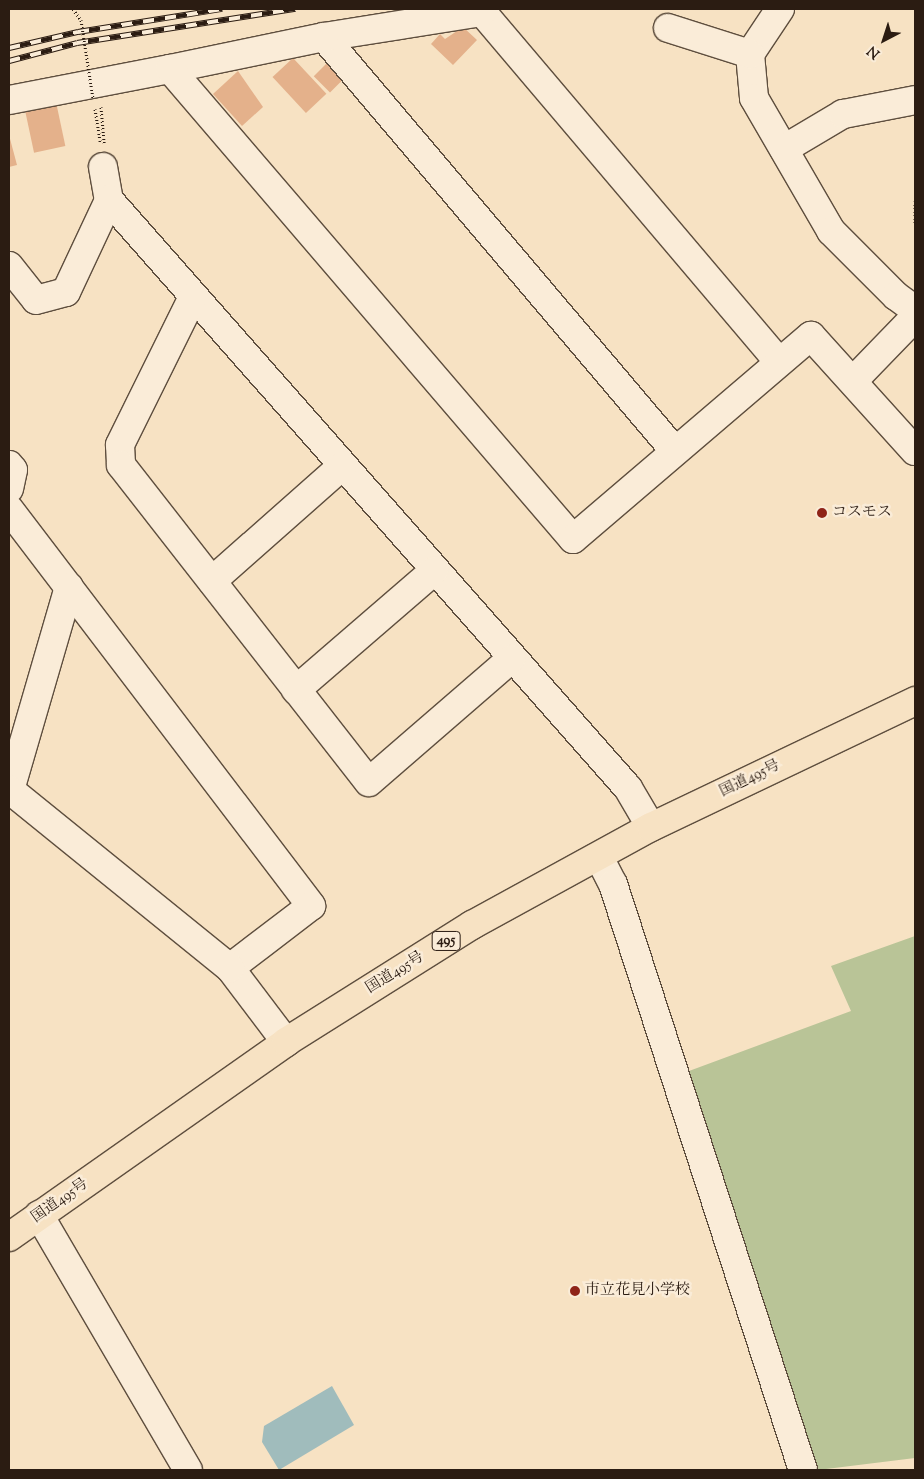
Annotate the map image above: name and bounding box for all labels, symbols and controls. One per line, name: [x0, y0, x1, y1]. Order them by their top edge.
north arrow: [859, 15, 909, 65]
text: N: [864, 40, 885, 63]
place label: コスモス: [832, 504, 892, 522]
marker: コスモス: [816, 507, 828, 519]
street label: 国道495号: [717, 757, 783, 801]
road number: 495: [431, 929, 461, 952]
street label: 国道495号: [363, 948, 427, 998]
street label: 国道495号: [28, 1175, 92, 1227]
place label: 市立花見小学校: [585, 1282, 690, 1300]
marker: 市立花見小学校: [569, 1285, 581, 1297]

